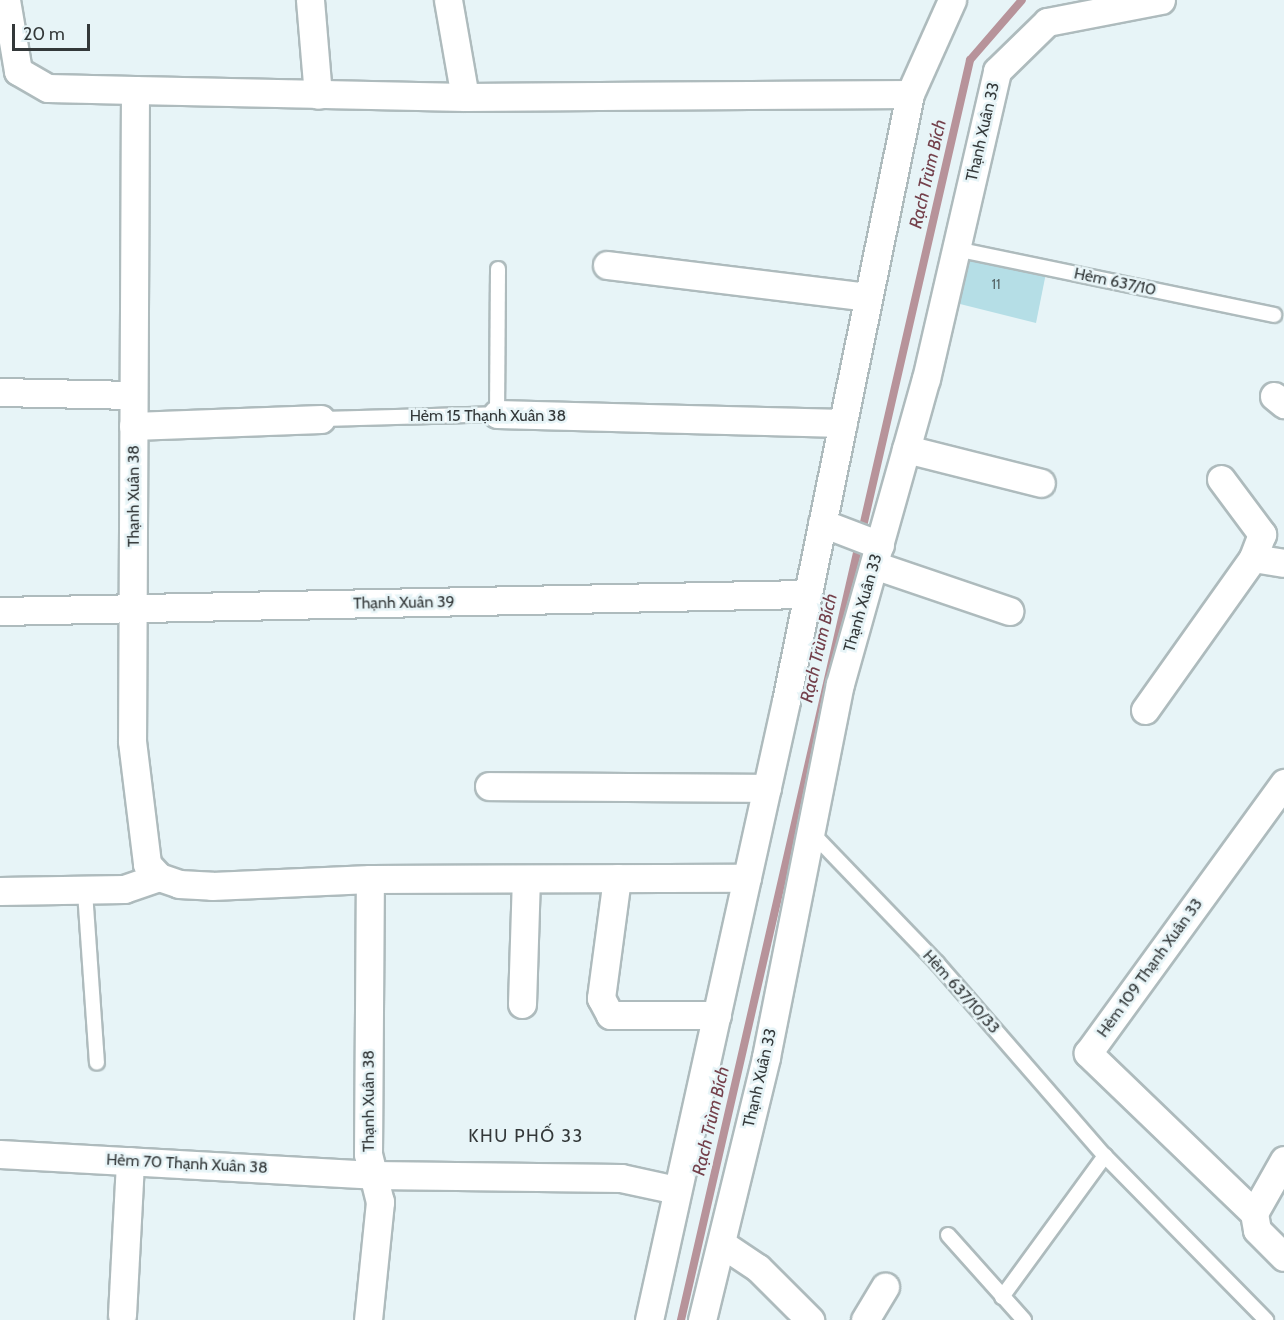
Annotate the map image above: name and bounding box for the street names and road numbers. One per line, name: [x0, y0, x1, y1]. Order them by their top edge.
street label: Thạnh Xuân 33: [962, 81, 1004, 183]
street label: Hẻm 637/10: [1072, 264, 1158, 300]
street label: Hẻm 15 Thạnh Xuân 38: [410, 406, 566, 426]
street label: Thạnh Xuân 38: [124, 445, 144, 547]
street label: Thạnh Xuân 33: [840, 552, 886, 654]
street label: Thạnh Xuân 39: [353, 593, 455, 613]
street label: Hẻm 109 Thạnh Xuân 33: [1093, 895, 1207, 1041]
street label: Hẻm 637/10/33: [919, 946, 1003, 1038]
street label: Thạnh Xuân 33: [739, 1027, 781, 1129]
street label: Thạnh Xuân 38: [359, 1050, 379, 1152]
street label: Hẻm 70 Thạnh Xuân 38: [106, 1150, 268, 1178]

